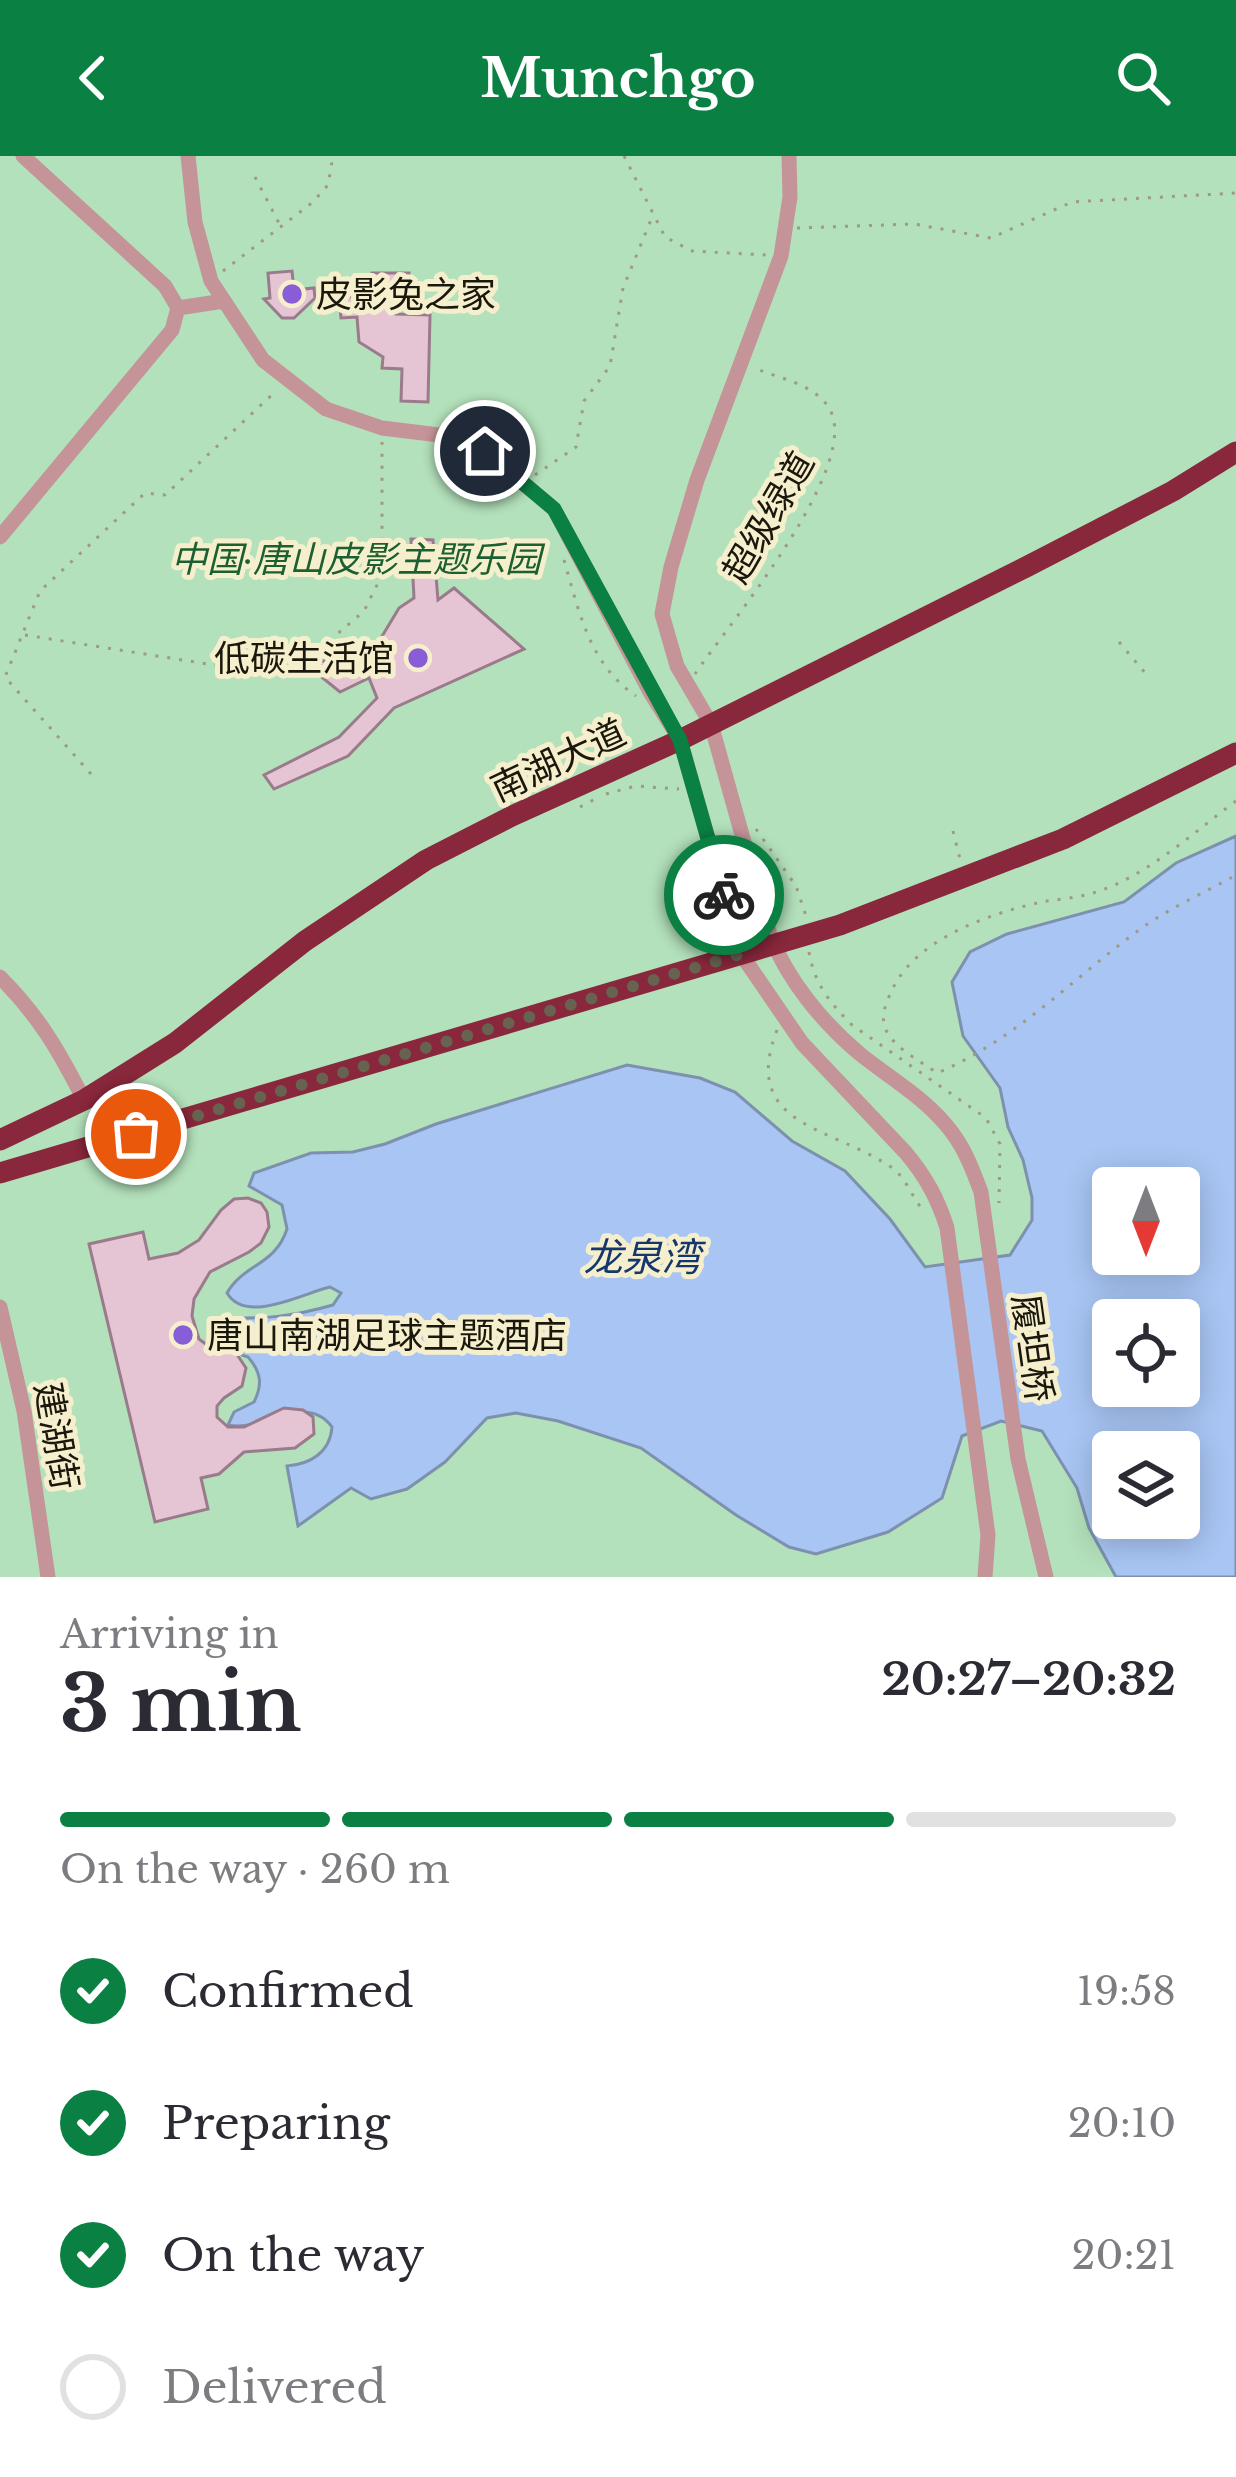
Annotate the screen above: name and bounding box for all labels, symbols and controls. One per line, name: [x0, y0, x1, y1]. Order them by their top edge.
icon: back: [60, 45, 126, 111]
text: Munchgo: [480, 45, 756, 112]
icon: search: [1110, 45, 1176, 111]
place label: 皮影兔之家: [316, 272, 496, 317]
marker: 皮影兔之家: [279, 281, 305, 307]
pin: [434, 400, 536, 502]
icon: home: [452, 418, 518, 484]
street label: 超级绿道: [713, 444, 824, 591]
park label: 中国·唐山皮影主题乐园: [171, 537, 546, 582]
place label: 低碳生活馆: [214, 636, 394, 681]
marker: 低碳生活馆: [405, 645, 431, 671]
street label: 南湖大道: [483, 710, 633, 811]
courier: [664, 835, 784, 955]
icon: bike: [691, 862, 757, 928]
pin: [85, 1083, 187, 1185]
icon: bag: [103, 1101, 169, 1167]
north arrow: [1092, 1167, 1200, 1275]
map controls: [1092, 1167, 1200, 1539]
water label: 龙泉湾: [583, 1233, 706, 1282]
street label: 履坦桥: [1003, 1291, 1062, 1405]
button: locate: [1092, 1299, 1200, 1407]
place label: 唐山南湖足球主题酒店: [207, 1313, 567, 1358]
marker: 唐山南湖足球主题酒店: [170, 1322, 196, 1348]
street label: 建湖街: [25, 1379, 88, 1493]
button: layers: [1092, 1431, 1200, 1539]
text: Arriving in: [60, 1610, 279, 1659]
text: 20:27–20:32: [881, 1651, 1176, 1707]
text: 3 min: [60, 1655, 302, 1752]
text: On the way · 260 m: [60, 1845, 450, 1894]
icon: check: [60, 1958, 126, 2024]
text: Confirmed: [162, 1963, 414, 2019]
text: 19:58: [1077, 1967, 1176, 2016]
icon: check: [60, 2090, 126, 2156]
text: Preparing: [162, 2095, 390, 2151]
text: 20:10: [1068, 2099, 1176, 2148]
icon: check: [60, 2222, 126, 2288]
text: On the way: [162, 2227, 425, 2283]
text: 20:21: [1072, 2231, 1176, 2280]
text: Delivered: [162, 2359, 387, 2415]

